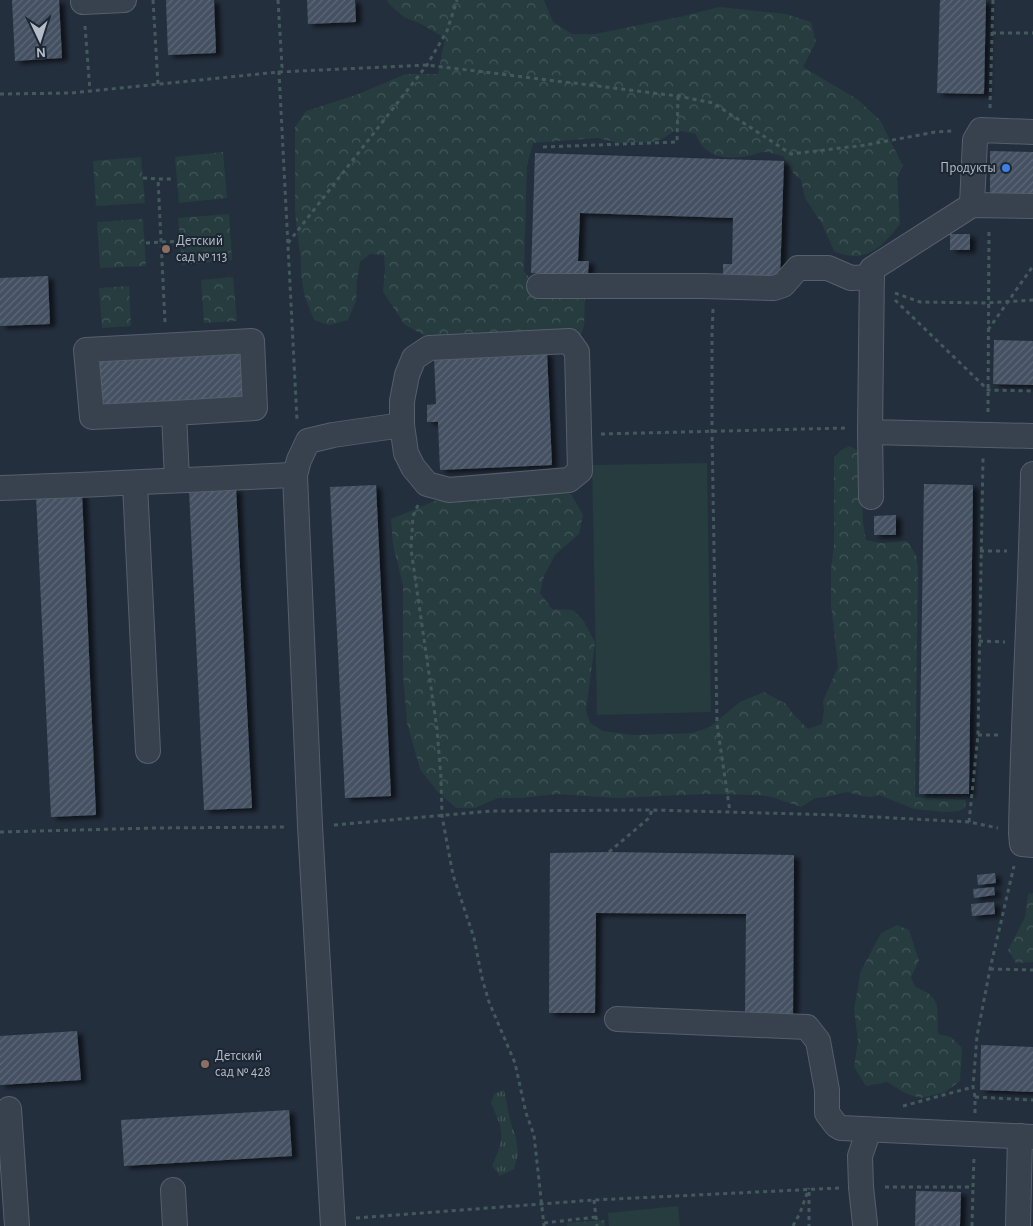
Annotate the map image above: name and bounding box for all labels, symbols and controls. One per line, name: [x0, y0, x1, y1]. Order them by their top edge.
north arrow: [15, 15, 65, 65]
text: N: [35, 45, 46, 59]
place label: Продукты: [940, 161, 996, 175]
marker: Продукты: [1000, 162, 1012, 174]
place label: Детский сад № 113: [176, 234, 227, 264]
marker: Детский сад № 113: [160, 243, 172, 255]
place label: Детский сад № 428: [215, 1049, 271, 1079]
marker: Детский сад № 428: [199, 1058, 211, 1070]

